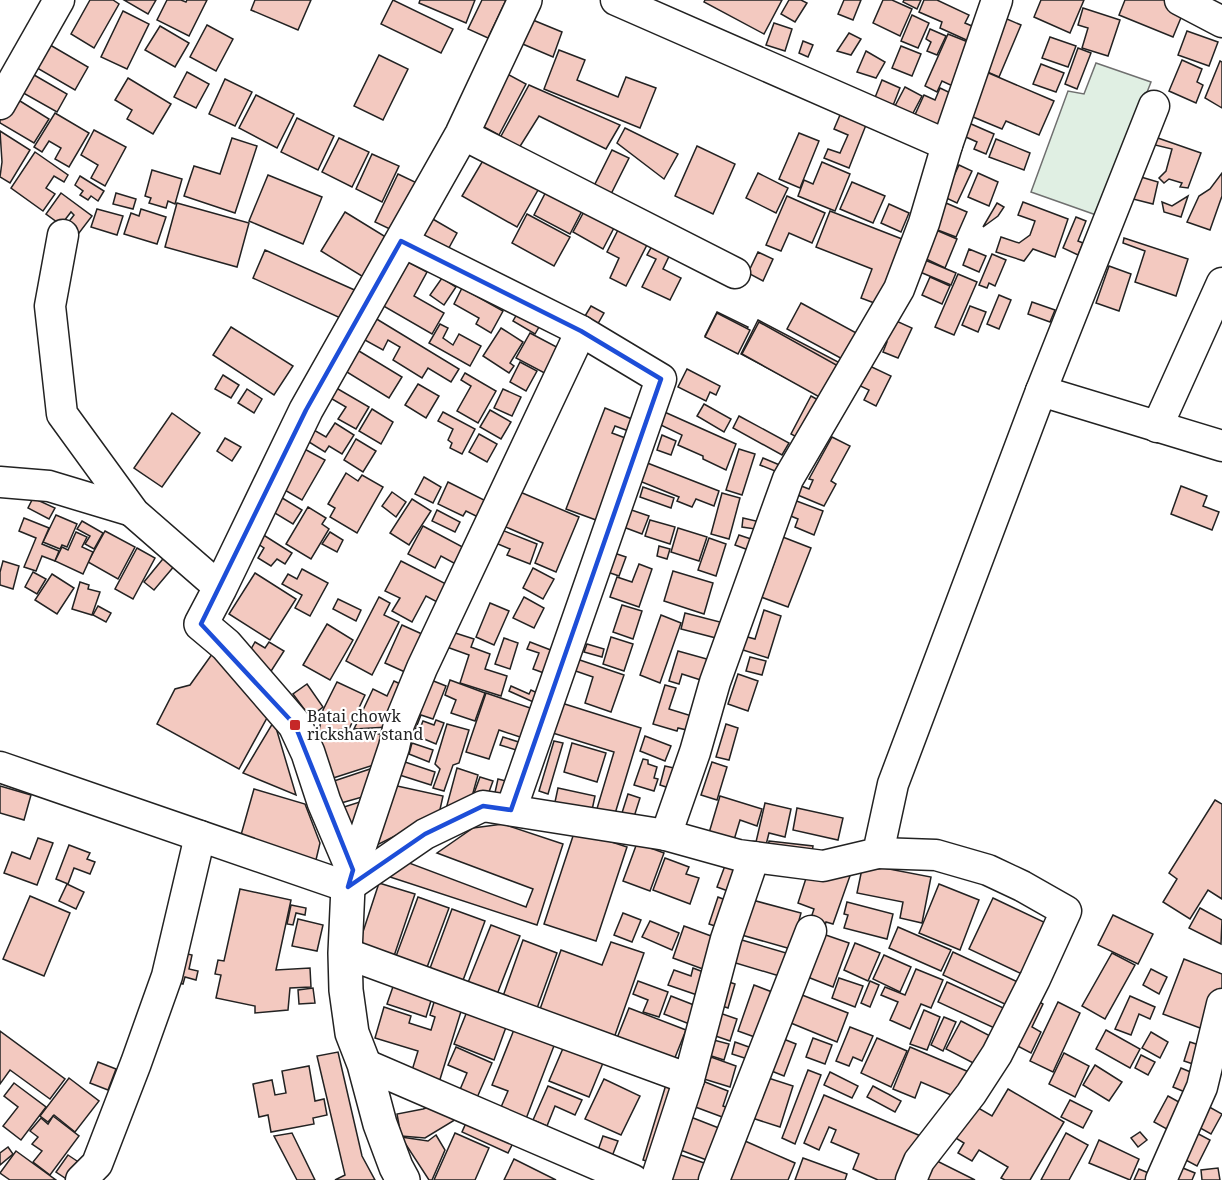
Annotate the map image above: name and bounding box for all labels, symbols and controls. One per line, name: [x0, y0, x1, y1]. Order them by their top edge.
place label: Batai chowk rickshaw stand: [307, 705, 423, 745]
marker: Batai chowk rickshaw stand: [288, 718, 302, 732]

